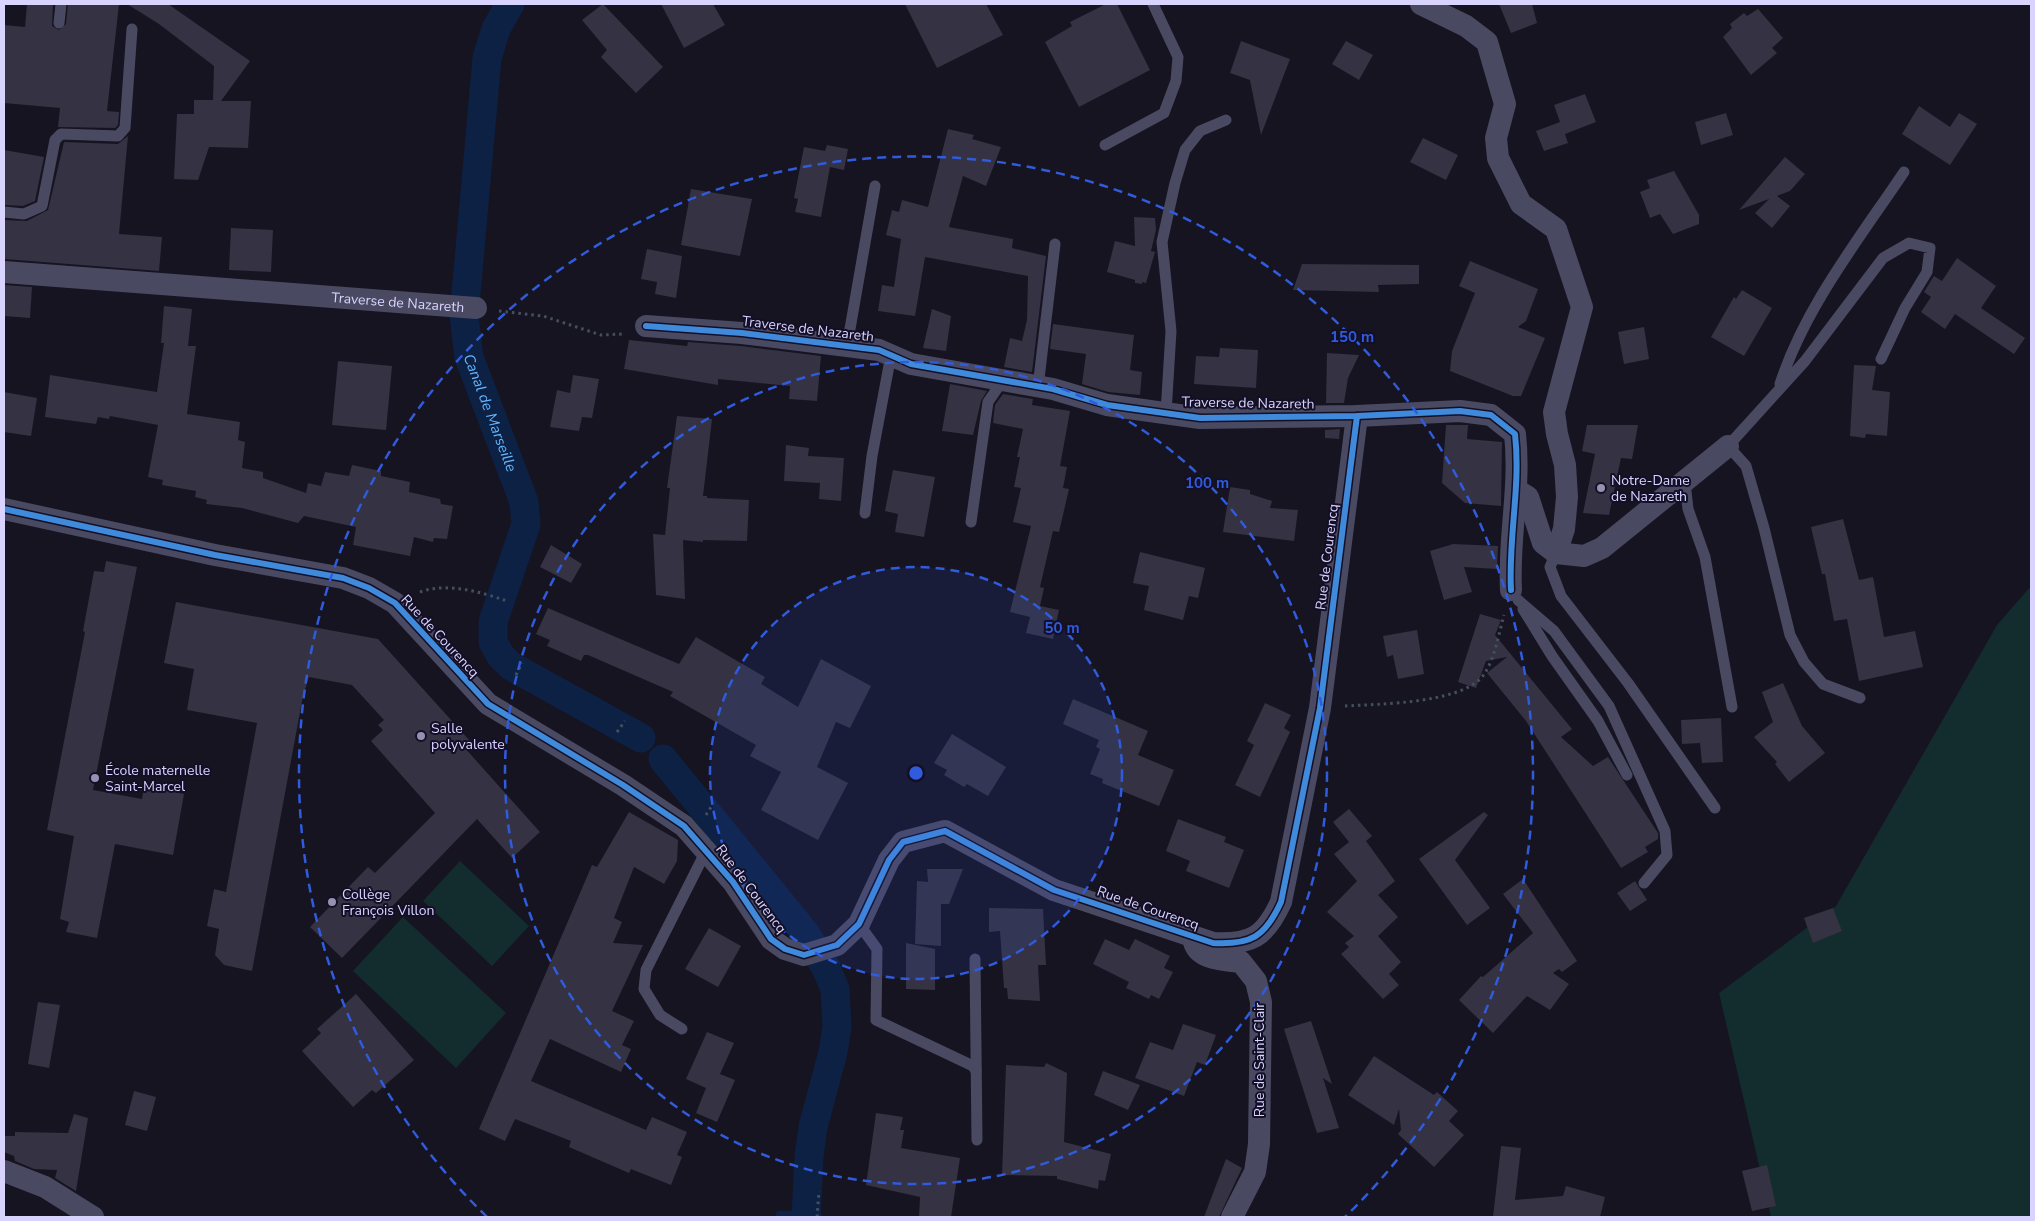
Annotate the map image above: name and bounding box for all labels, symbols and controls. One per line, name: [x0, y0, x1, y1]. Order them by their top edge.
street label: Traverse de Nazareth: [331, 288, 465, 317]
street label: Traverse de Nazareth: [741, 311, 875, 347]
text: 150 m: [1330, 327, 1374, 347]
water label: Canal de Marseille: [459, 351, 522, 475]
street label: Traverse de Nazareth: [1181, 392, 1315, 414]
place label: Notre-Dame de Nazareth: [1611, 471, 1690, 506]
text: 100 m: [1185, 473, 1229, 493]
marker: Notre-Dame de Nazareth: [1595, 482, 1607, 494]
street label: Rue de Courencq: [1311, 503, 1343, 611]
street label: Rue de Courencq: [397, 590, 483, 682]
text: 50 m: [1044, 618, 1080, 638]
place label: Salle polyvalente: [431, 719, 505, 754]
marker: Salle polyvalente: [415, 730, 427, 742]
place label: École maternelle Saint-Marcel: [105, 761, 210, 796]
centre of rings: [907, 764, 925, 782]
marker: École maternelle Saint-Marcel: [89, 772, 101, 784]
street label: Rue de Courencq: [711, 841, 791, 937]
street label: Rue de Courencq: [1094, 882, 1202, 934]
place label: Collège François Villon: [342, 885, 434, 920]
marker: Collège François Villon: [326, 896, 338, 908]
street label: Rue de Saint-Clair: [1250, 1003, 1269, 1117]

